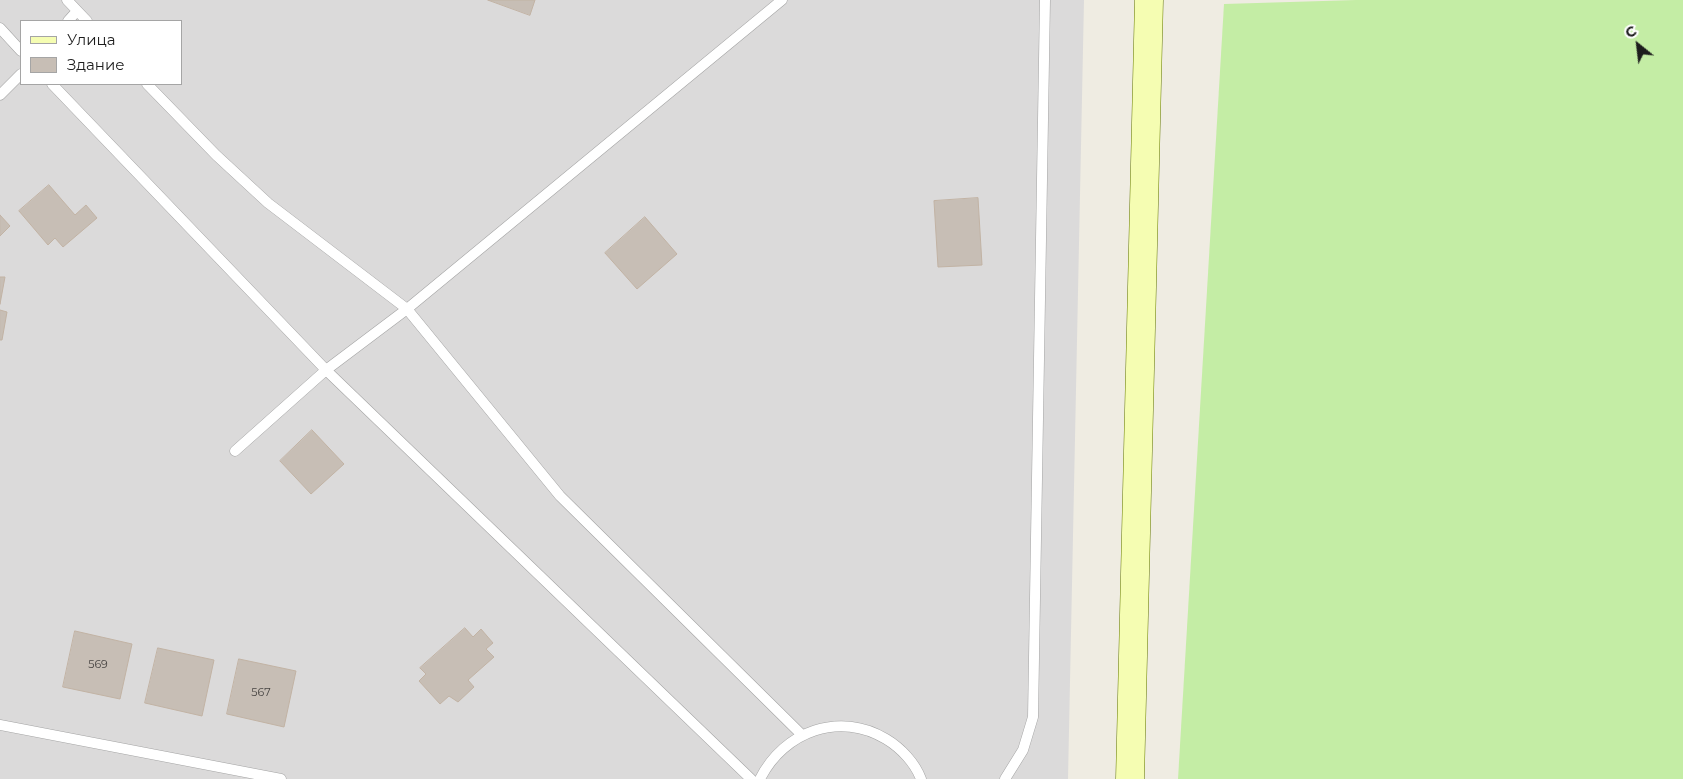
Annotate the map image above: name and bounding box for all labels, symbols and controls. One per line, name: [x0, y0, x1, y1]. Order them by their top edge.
legend: [20, 20, 182, 85]
north arrow: [1613, 20, 1663, 70]
text: С: [1622, 22, 1640, 42]
text: Улица: [67, 30, 115, 49]
text: Здание: [67, 55, 125, 74]
house number: 569: [88, 658, 108, 672]
house number: 567: [251, 686, 271, 700]

